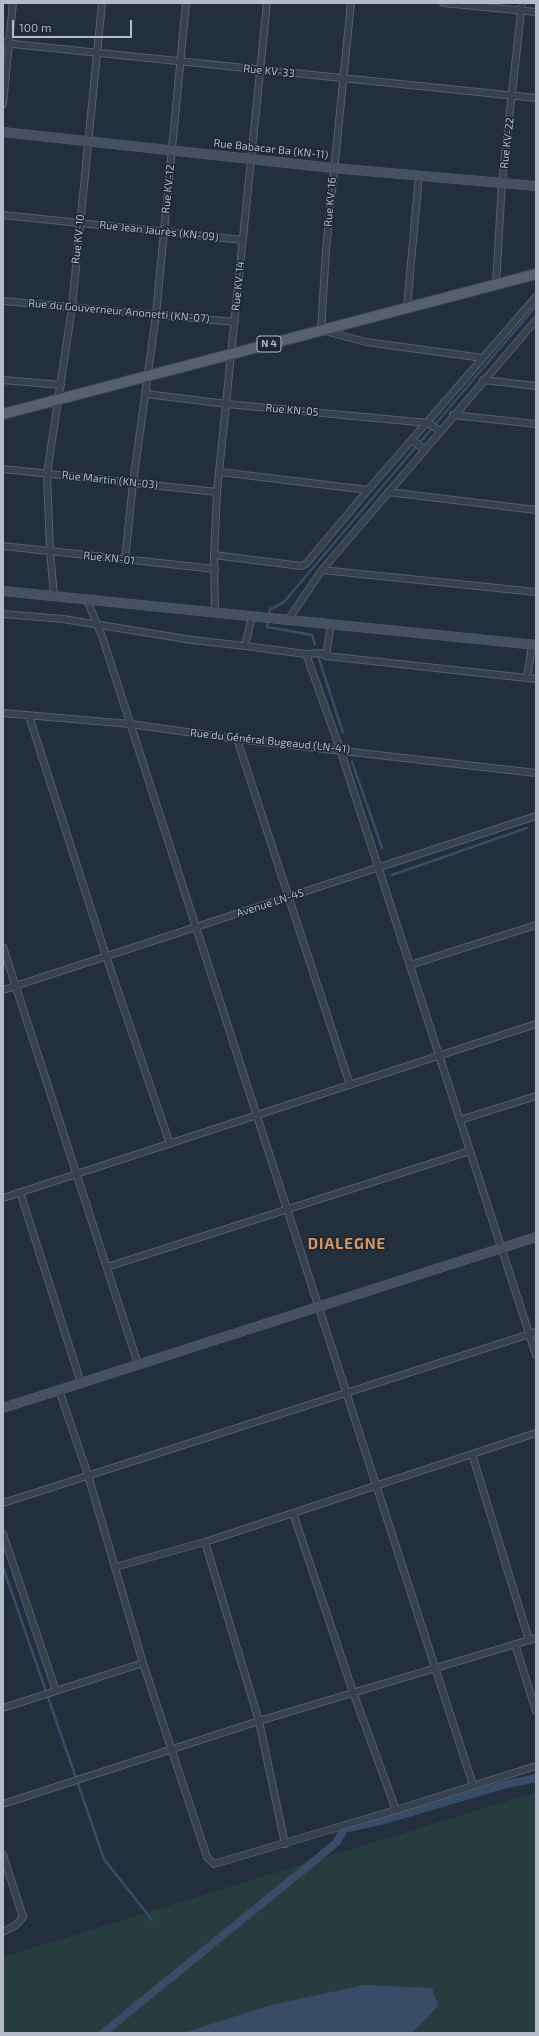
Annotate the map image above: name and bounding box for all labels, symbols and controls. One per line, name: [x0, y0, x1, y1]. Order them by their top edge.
scale bar: [14, 12, 134, 38]
text: 100 m: [19, 20, 51, 34]
street label: Rue KV-33: [243, 62, 295, 80]
street label: Rue KV-22: [497, 117, 517, 169]
street label: Rue Babacar Ba (KN-11): [213, 136, 329, 162]
street label: Rue KV-12: [159, 164, 177, 214]
street label: Rue KV-16: [321, 177, 339, 227]
street label: Rue KV-10: [69, 213, 87, 265]
street label: Rue Jean Jaurès (KN-09): [99, 218, 219, 244]
street label: Rue KV-14: [229, 260, 247, 312]
street label: Rue du Gouverneur Anonetti (KN-07): [28, 296, 210, 326]
road number: N 4: [257, 336, 281, 352]
street label: Rue KN-05: [265, 401, 319, 419]
street label: Rue Martin (KN-03): [61, 468, 159, 492]
street label: Rue KN-01: [83, 549, 135, 567]
street label: Rue du Général Bugeaud (LN-41): [189, 726, 351, 756]
street label: Avenue LN-45: [235, 886, 305, 920]
district label: DIALEGNE: [308, 1235, 386, 1253]

